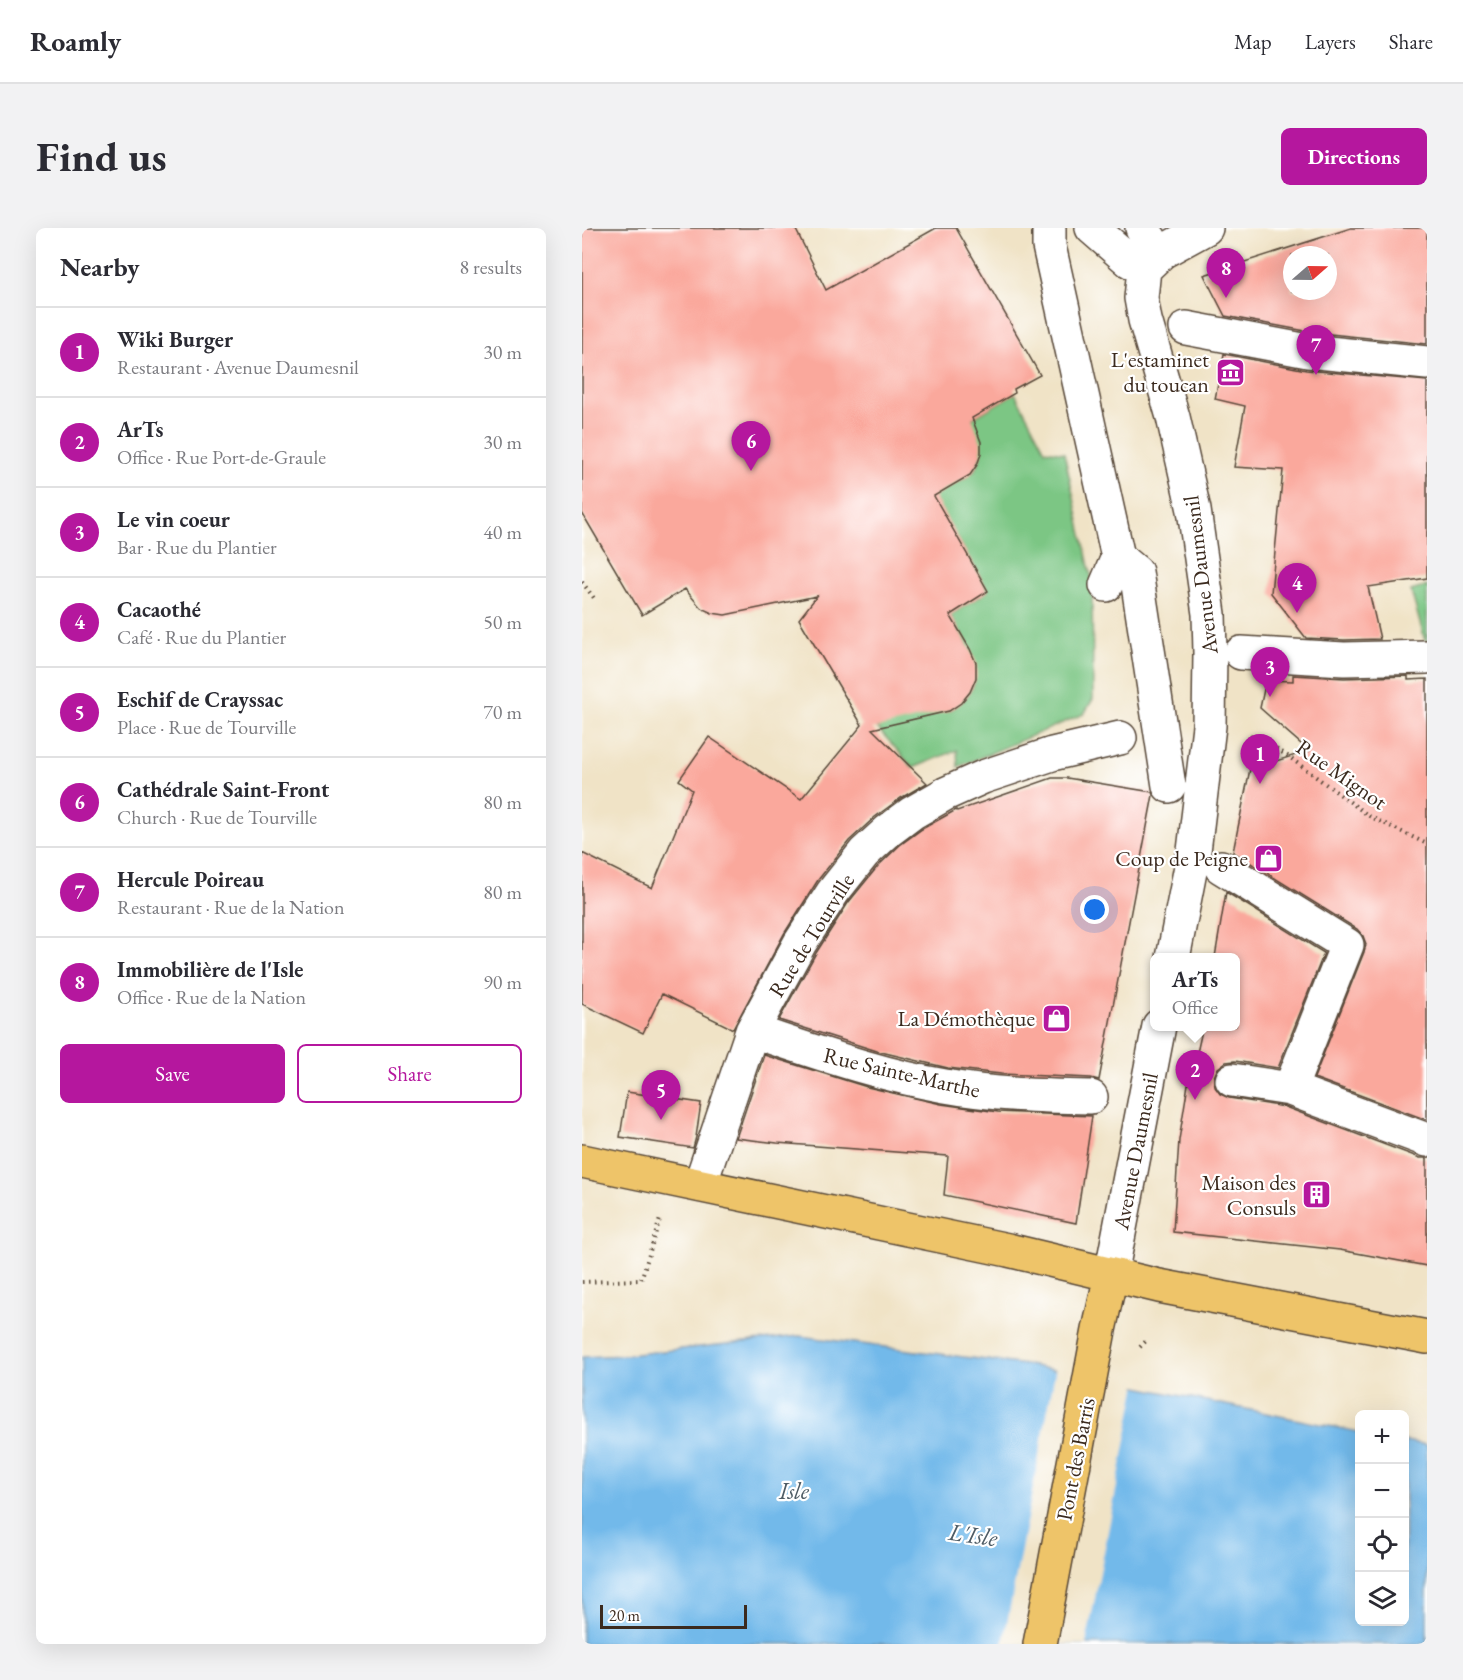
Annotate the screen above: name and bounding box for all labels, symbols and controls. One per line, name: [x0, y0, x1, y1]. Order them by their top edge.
text: Roamly: [30, 23, 121, 59]
text: Map: [1234, 28, 1272, 55]
text: Layers: [1305, 28, 1356, 55]
text: Share: [1389, 28, 1433, 55]
button: Directions: [1281, 128, 1427, 185]
text: Find us: [36, 129, 167, 184]
north arrow: [1283, 246, 1337, 300]
pin: 8: [1206, 248, 1246, 298]
text: Nearby: [60, 250, 140, 284]
text: 8 results: [459, 254, 522, 280]
text: Wiki Burger: [117, 325, 233, 354]
pin: 7: [1296, 326, 1336, 375]
text: 1: [74, 339, 85, 365]
text: 30 m: [483, 339, 522, 365]
place label: L'estaminet du toucan: [1111, 345, 1209, 399]
text: Restaurant · Avenue Daumesnil: [117, 354, 359, 380]
museum icon: L'estaminet du toucan: [1214, 356, 1246, 388]
text: ArTs: [117, 415, 163, 444]
pin: 6: [732, 422, 770, 471]
text: 2: [74, 429, 85, 455]
text: 30 m: [483, 429, 522, 455]
text: Office · Rue Port-de-Graule: [117, 444, 326, 470]
street label: Avenue Daumesnil: [1176, 494, 1225, 657]
text: Le vin coeur: [117, 505, 230, 534]
text: 3: [74, 519, 85, 545]
text: 40 m: [483, 519, 522, 545]
text: Bar · Rue du Plantier: [117, 534, 277, 560]
pin: 4: [1278, 564, 1316, 613]
text: Cacaothé: [117, 595, 201, 624]
text: 4: [74, 609, 85, 635]
text: 50 m: [483, 609, 522, 635]
text: Café · Rue du Plantier: [117, 624, 286, 650]
pin: 3: [1250, 648, 1290, 697]
text: Eschif de Crayssac: [117, 685, 283, 714]
text: 5: [74, 699, 85, 725]
text: 70 m: [483, 699, 522, 725]
text: Place · Rue de Tourville: [117, 714, 296, 740]
street label: Rue Mignot: [1291, 733, 1393, 816]
pin: 1: [1240, 734, 1280, 784]
text: Cathédrale Saint-Front: [117, 775, 329, 804]
text: 6: [74, 789, 85, 815]
text: 80 m: [483, 789, 522, 815]
text: Church · Rue de Tourville: [117, 804, 317, 830]
shop icon: Coup de Peigne: [1253, 842, 1285, 874]
place label: Coup de Peigne: [1115, 844, 1248, 873]
text: Hercule Poireau: [117, 865, 264, 894]
street label: Rue de Tourville: [762, 868, 861, 1003]
text: 7: [74, 879, 85, 905]
text: 80 m: [483, 879, 522, 905]
text: Restaurant · Rue de la Nation: [117, 894, 345, 920]
your location: [1080, 895, 1109, 924]
popup: [1150, 953, 1240, 1031]
text: Immobilière de l'Isle: [117, 955, 303, 984]
text: ArTs: [1172, 965, 1218, 994]
text: 8: [74, 969, 85, 995]
text: 90 m: [483, 969, 522, 995]
text: Office · Rue de la Nation: [117, 984, 306, 1010]
text: Office: [1172, 994, 1218, 1020]
shop icon: La Démothèque: [1040, 1002, 1072, 1034]
place label: La Démothèque: [898, 1004, 1035, 1033]
street label: Rue Sainte-Marthe: [821, 1040, 984, 1105]
button: Save: [60, 1044, 285, 1103]
button: Share: [297, 1044, 522, 1103]
pin: 2: [1176, 1050, 1214, 1100]
pin: 5: [642, 1070, 680, 1120]
street label: Avenue Daumesnil: [1106, 1070, 1165, 1233]
place label: Maison des Consuls: [1202, 1168, 1296, 1222]
building icon: Maison des Consuls: [1301, 1179, 1333, 1211]
street label: Pont des Barris: [1049, 1395, 1102, 1523]
map controls: [1355, 1410, 1409, 1626]
button: +: [1355, 1410, 1409, 1464]
button: −: [1355, 1464, 1409, 1518]
water label: Isle: [778, 1475, 810, 1506]
water label: L'Isle: [946, 1516, 1000, 1553]
button: locate: [1355, 1518, 1409, 1572]
button: layers: [1355, 1572, 1409, 1626]
scale bar: [600, 1602, 747, 1630]
text: 20 m: [609, 1605, 640, 1626]

